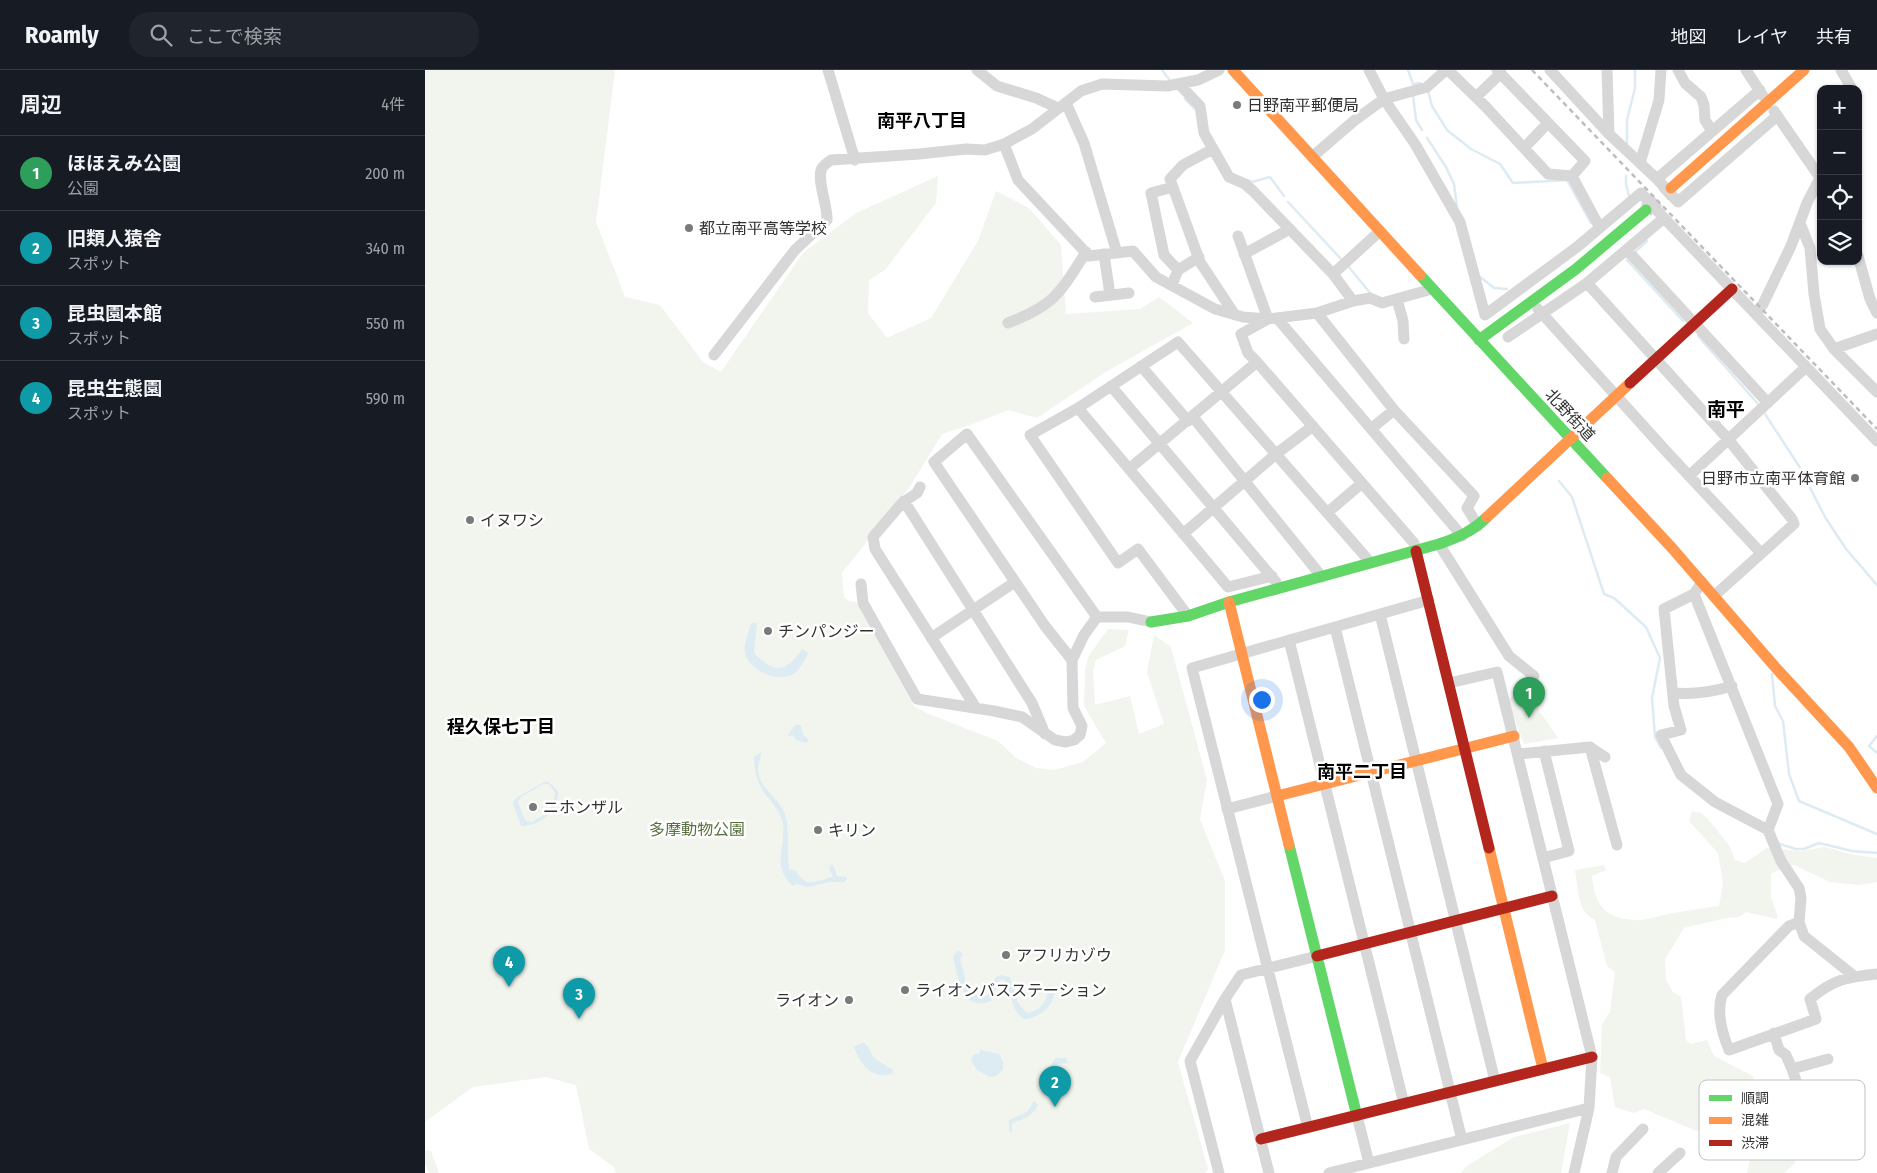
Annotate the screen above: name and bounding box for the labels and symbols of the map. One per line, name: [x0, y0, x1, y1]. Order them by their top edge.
place label: 日野南平郵便局: [1247, 96, 1359, 115]
marker: 日野南平郵便局: [1231, 99, 1243, 111]
district label: 南平八丁目: [877, 110, 967, 132]
place label: 都立南平高等学校: [699, 219, 827, 238]
marker: 都立南平高等学校: [683, 222, 695, 234]
street label: 北野街道: [1541, 385, 1599, 445]
district label: 南平: [1707, 398, 1745, 421]
place label: 日野市立南平体育館: [1701, 469, 1845, 488]
marker: 日野市立南平体育館: [1849, 472, 1861, 484]
place label: イヌワシ: [480, 511, 544, 530]
marker: イヌワシ: [464, 514, 476, 526]
place label: チンパンジー: [778, 622, 875, 641]
marker: チンパンジー: [762, 625, 774, 637]
pin: 1: [1513, 677, 1545, 718]
your location: [1249, 687, 1275, 713]
district label: 程久保七丁目: [447, 716, 555, 738]
district label: 南平二丁目: [1317, 761, 1407, 783]
place label: ニホンザル: [543, 798, 623, 817]
marker: ニホンザル: [527, 801, 539, 813]
park label: 多摩動物公園: [649, 820, 745, 839]
place label: キリン: [828, 821, 876, 840]
marker: キリン: [812, 824, 824, 836]
pin: 4: [493, 946, 525, 987]
place label: アフリカゾウ: [1016, 946, 1112, 965]
marker: アフリカゾウ: [1000, 949, 1012, 961]
pin: 3: [563, 978, 595, 1019]
place label: ライオンバスステーション: [915, 981, 1107, 1000]
marker: ライオンバスステーション: [899, 984, 911, 996]
place label: ライオン: [775, 991, 839, 1010]
marker: ライオン: [843, 994, 855, 1006]
pin: 2: [1039, 1066, 1071, 1107]
legend: [1699, 1080, 1865, 1160]
text: 順調: [1741, 1090, 1769, 1107]
text: 混雑: [1741, 1112, 1769, 1129]
text: 渋滞: [1741, 1135, 1769, 1152]

